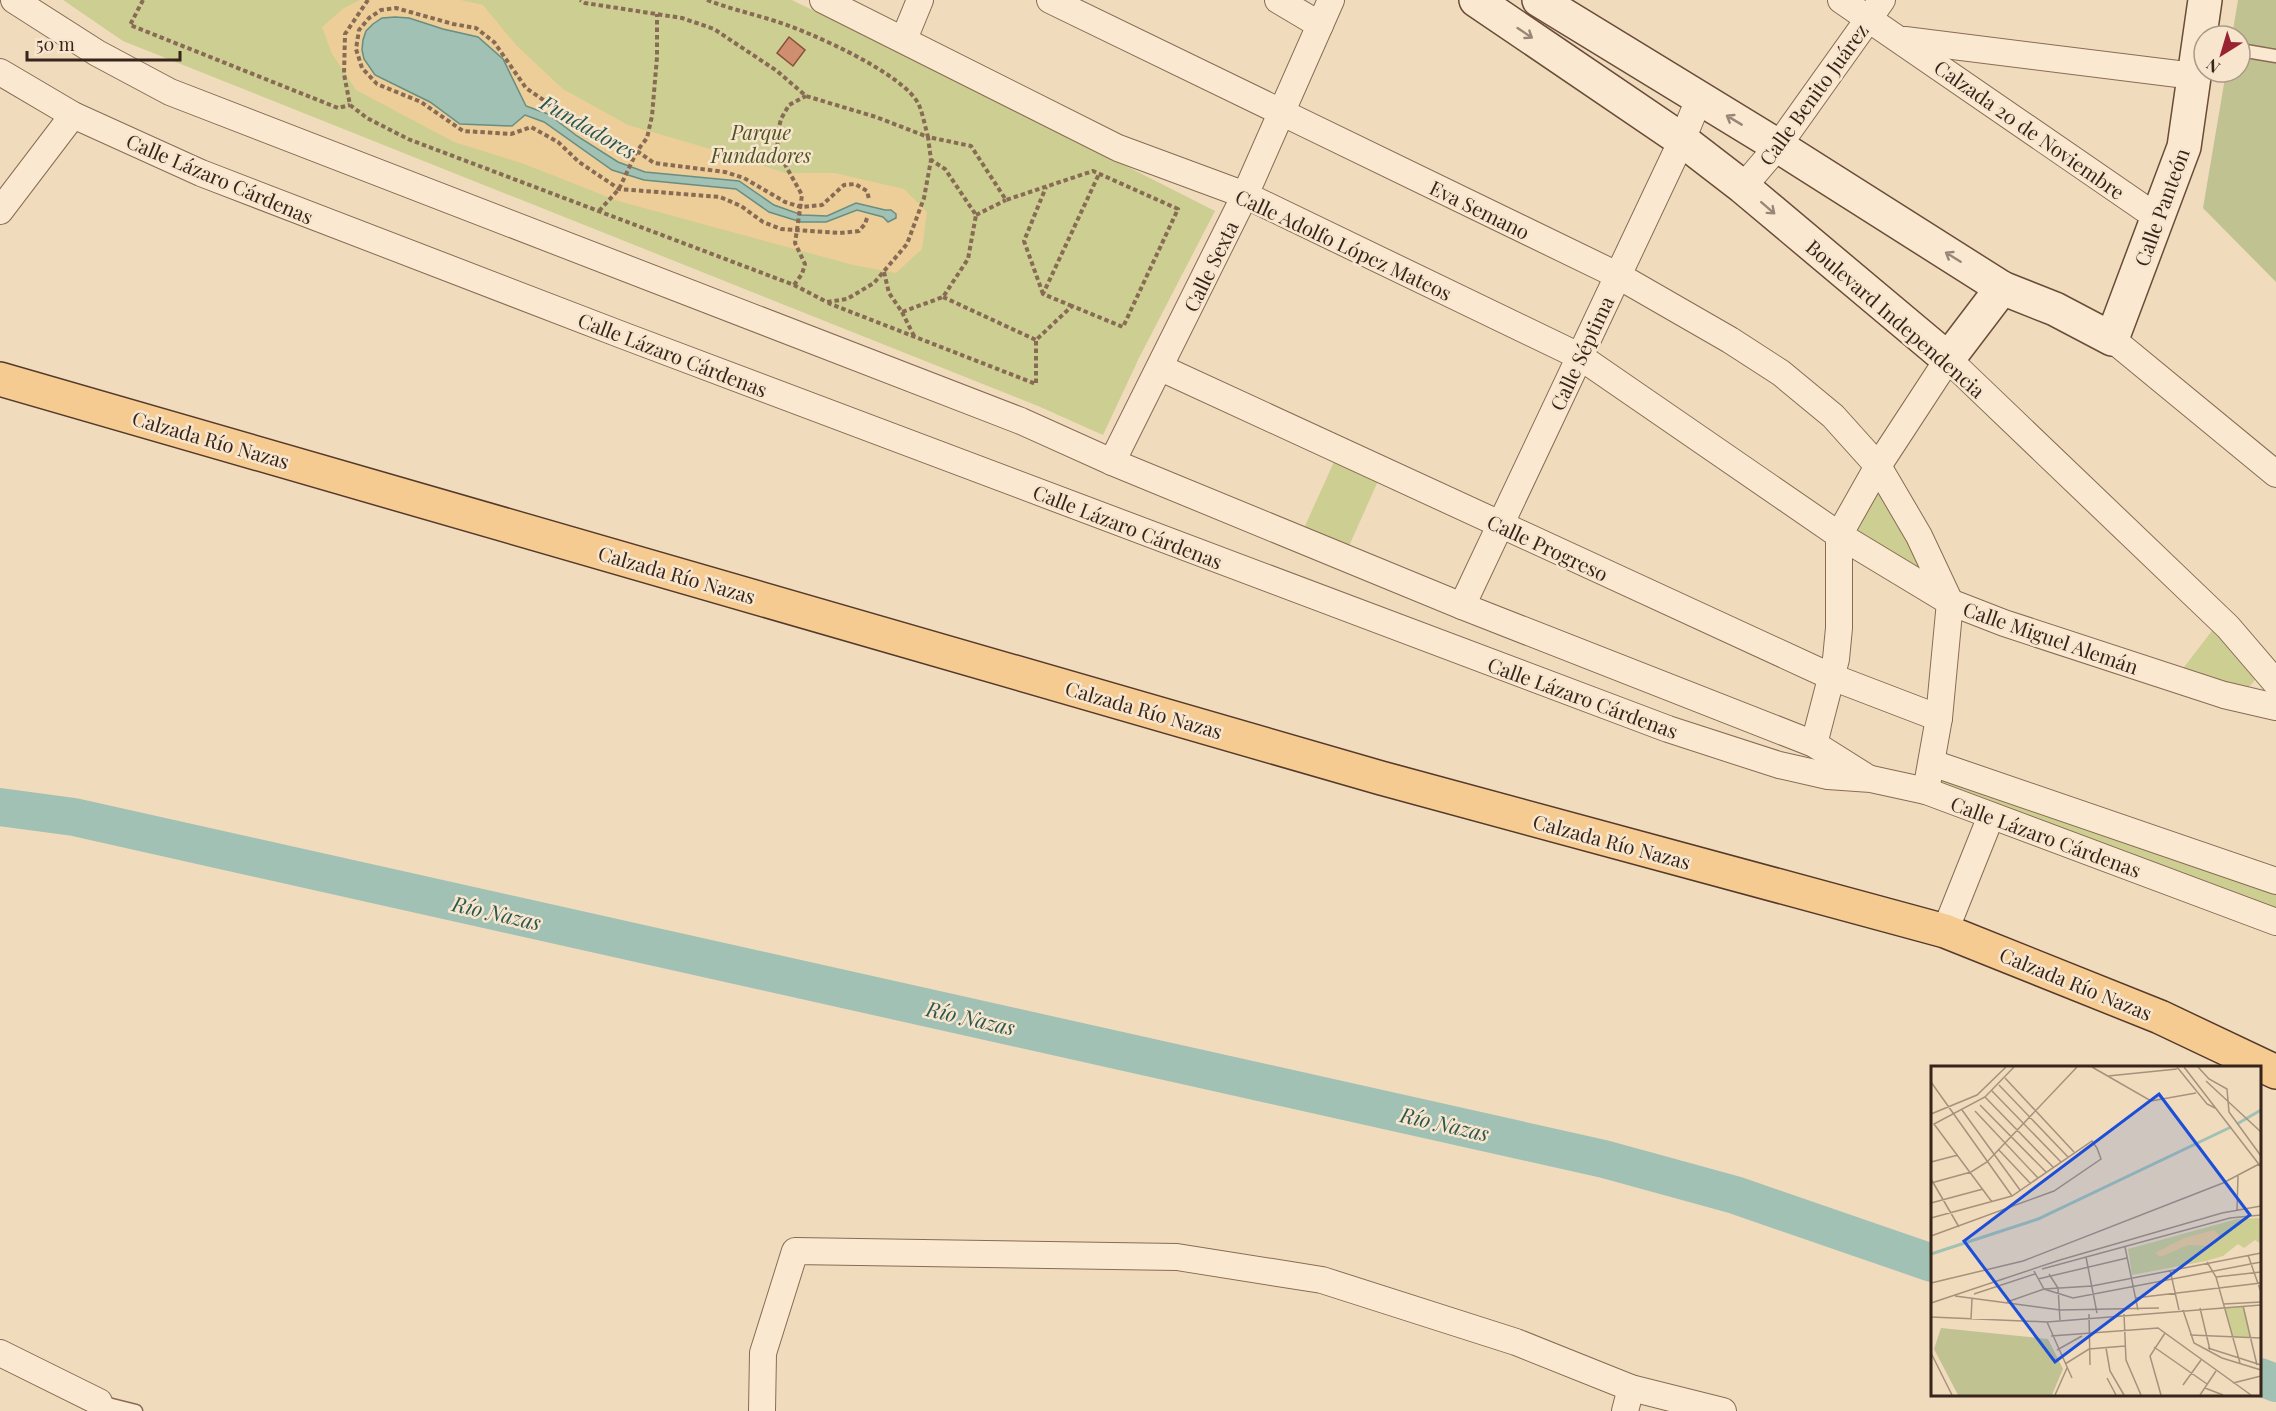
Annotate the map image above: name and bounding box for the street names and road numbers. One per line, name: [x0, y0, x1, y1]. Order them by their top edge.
street label: Calle Benito Juárez: [1752, 18, 1874, 170]
street label: Calzada 20 de Noviembre: [1929, 53, 2131, 205]
street label: Calle Lázaro Cárdenas: [122, 126, 318, 230]
street label: Calle Panteón: [2127, 144, 2195, 270]
street label: Eva Semano: [1426, 173, 1535, 245]
street label: Calle Adolfo López Mateos: [1231, 182, 1457, 306]
street label: Calle Sexta: [1176, 216, 1244, 316]
street label: Boulevard Independencia: [1801, 233, 1991, 403]
street label: Calle Séptima: [1543, 291, 1619, 415]
street label: Calle Lázaro Cárdenas: [575, 305, 771, 403]
street label: Calzada Río Nazas: [129, 404, 293, 474]
street label: Calle Lázaro Cárdenas: [1030, 477, 1226, 575]
street label: Calle Progreso: [1483, 507, 1613, 587]
street label: Calzada Río Nazas: [595, 539, 759, 609]
street label: Calle Miguel Alemán: [1960, 594, 2142, 680]
street label: Calle Lázaro Cárdenas: [1484, 650, 1682, 744]
street label: Calzada Río Nazas: [1062, 674, 1226, 744]
street label: Calle Lázaro Cárdenas: [1947, 789, 2145, 883]
street label: Calzada Río Nazas: [1530, 807, 1694, 875]
street label: Calzada Río Nazas: [1996, 940, 2156, 1026]

